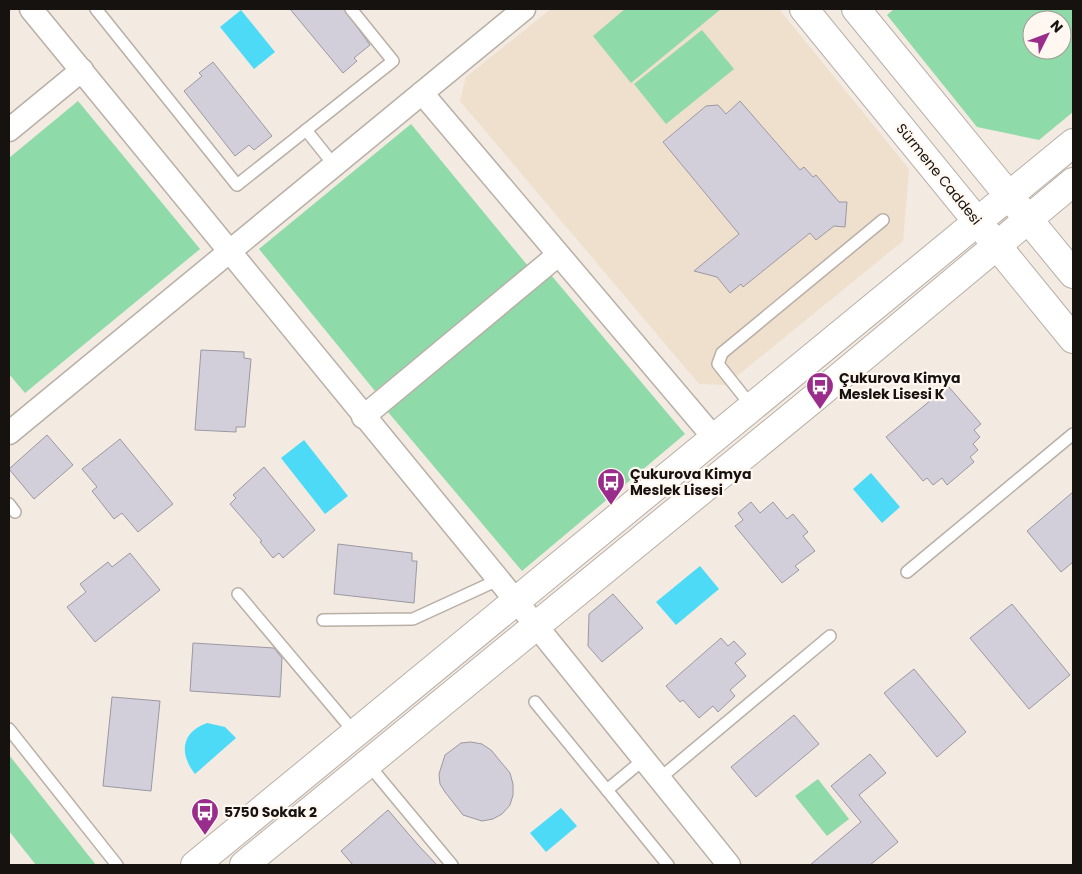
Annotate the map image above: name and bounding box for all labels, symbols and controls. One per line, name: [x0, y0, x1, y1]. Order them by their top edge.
north arrow: [1022, 10, 1072, 60]
text: N: [1046, 16, 1068, 37]
street label: Sürmene Caddesi: [892, 119, 986, 229]
place label: Çukurova Kimya Meslek Lisesi K: [839, 368, 960, 404]
bus stop icon: Çukurova Kimya Meslek Lisesi K: [805, 371, 835, 410]
place label: Çukurova Kimya Meslek Lisesi: [630, 464, 751, 500]
bus stop icon: Çukurova Kimya Meslek Lisesi: [596, 467, 626, 506]
bus stop icon: 5750 Sokak 2: [190, 797, 220, 836]
place label: 5750 Sokak 2: [224, 802, 317, 822]

